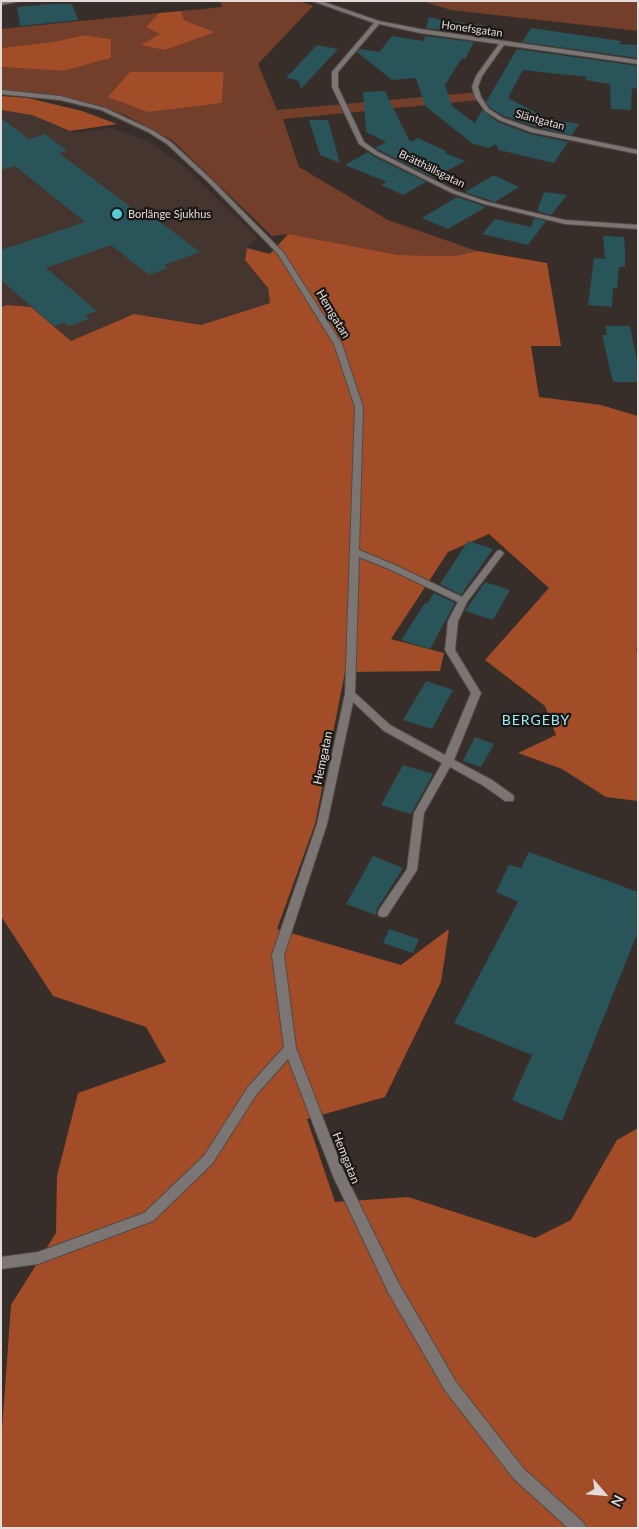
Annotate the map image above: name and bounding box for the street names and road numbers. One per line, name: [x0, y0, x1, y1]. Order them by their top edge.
street label: Honefsgatan: [441, 18, 503, 40]
street label: Släntgatan: [514, 107, 566, 133]
street label: Brätthällsgatan: [397, 147, 467, 191]
street label: Hemgatan: [313, 287, 353, 341]
street label: Hemgatan: [310, 730, 336, 786]
street label: Hemgatan: [329, 1130, 363, 1186]

